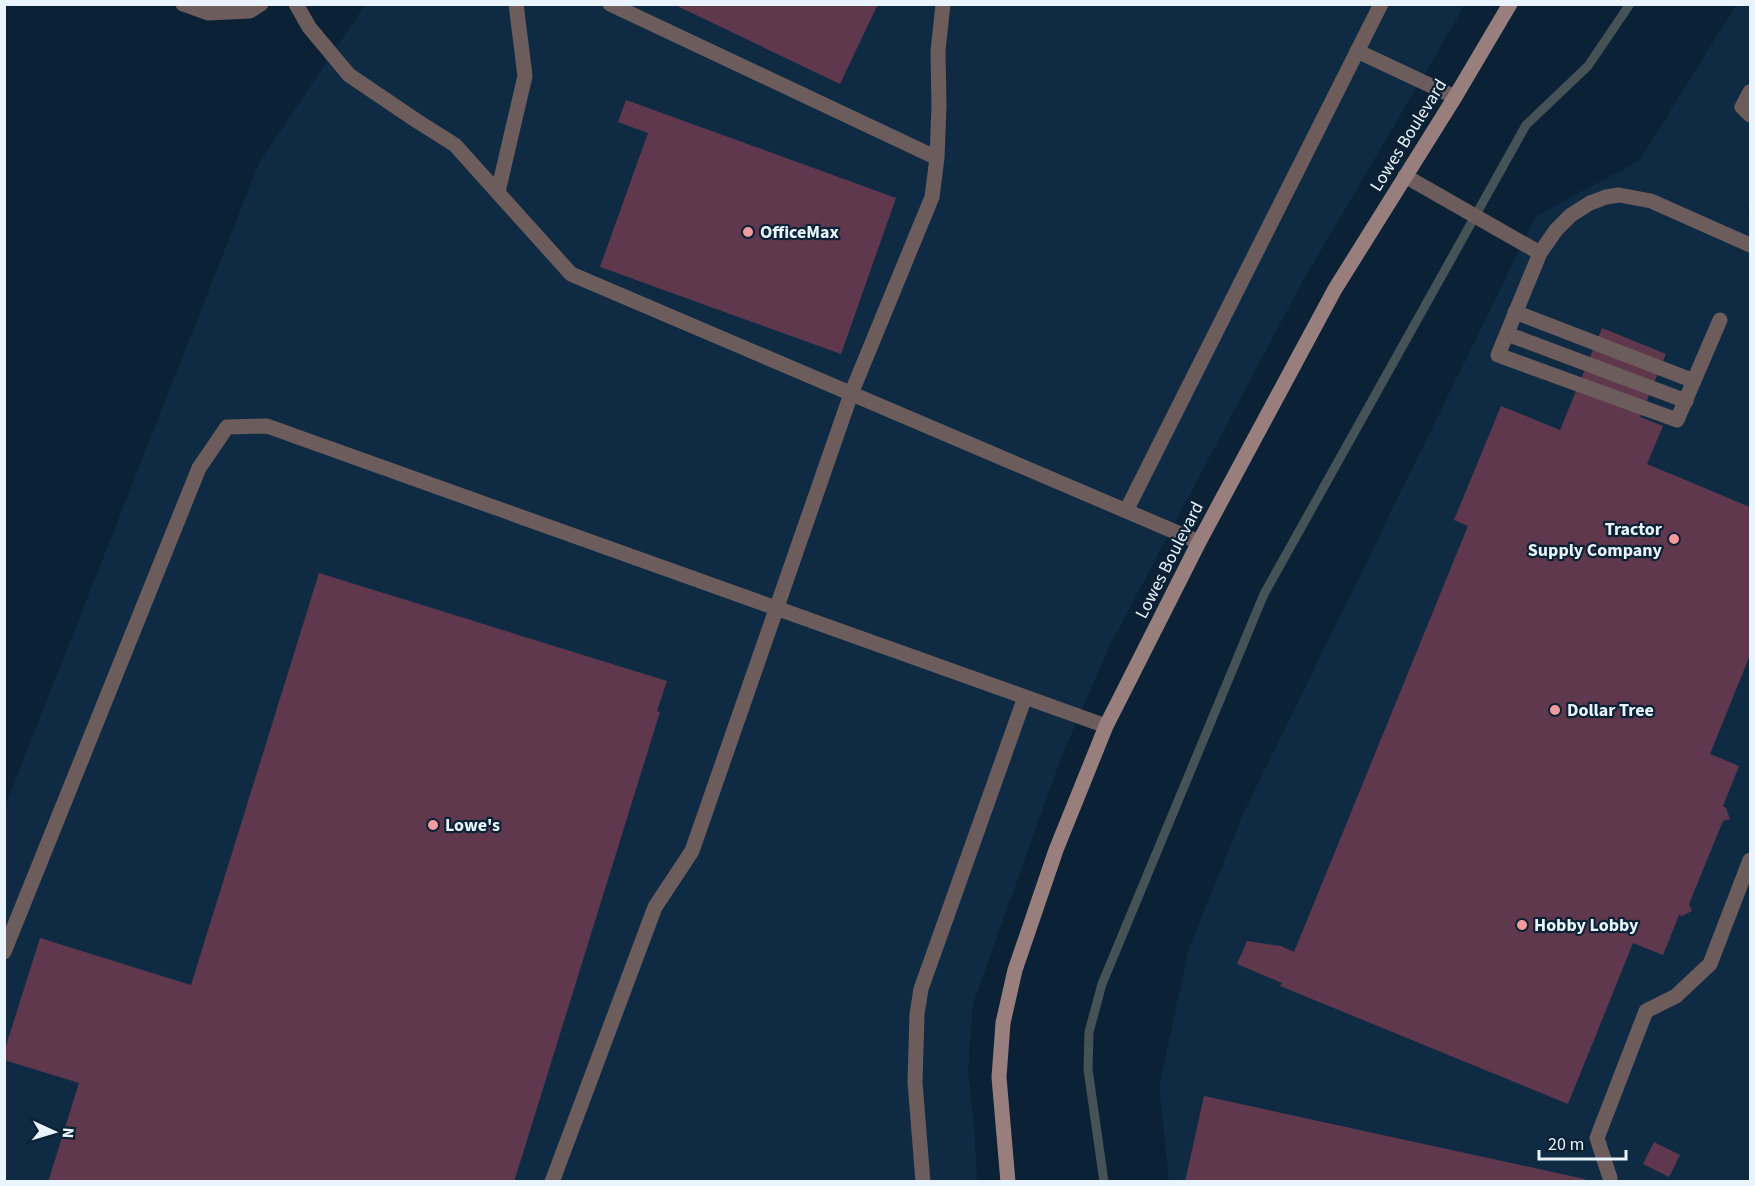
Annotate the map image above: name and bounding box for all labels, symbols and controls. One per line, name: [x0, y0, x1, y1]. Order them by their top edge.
street label: Lowes Boulevard: [1364, 74, 1453, 196]
place label: OfficeMax: [760, 220, 839, 245]
marker: OfficeMax: [741, 225, 755, 239]
street label: Lowes Boulevard: [1129, 497, 1210, 623]
place label: Tractor Supply Company: [1528, 517, 1663, 563]
marker: Tractor Supply Company: [1667, 532, 1681, 546]
place label: Dollar Tree: [1567, 698, 1654, 723]
marker: Dollar Tree: [1548, 703, 1562, 717]
place label: Lowe's: [445, 813, 500, 838]
marker: Lowe's: [426, 818, 440, 832]
place label: Hobby Lobby: [1534, 913, 1639, 938]
marker: Hobby Lobby: [1515, 918, 1529, 932]
north arrow: [24, 1102, 84, 1162]
scale bar: [1539, 1123, 1626, 1161]
text: N: [57, 1127, 79, 1139]
text: 20 m: [1548, 1132, 1584, 1157]

